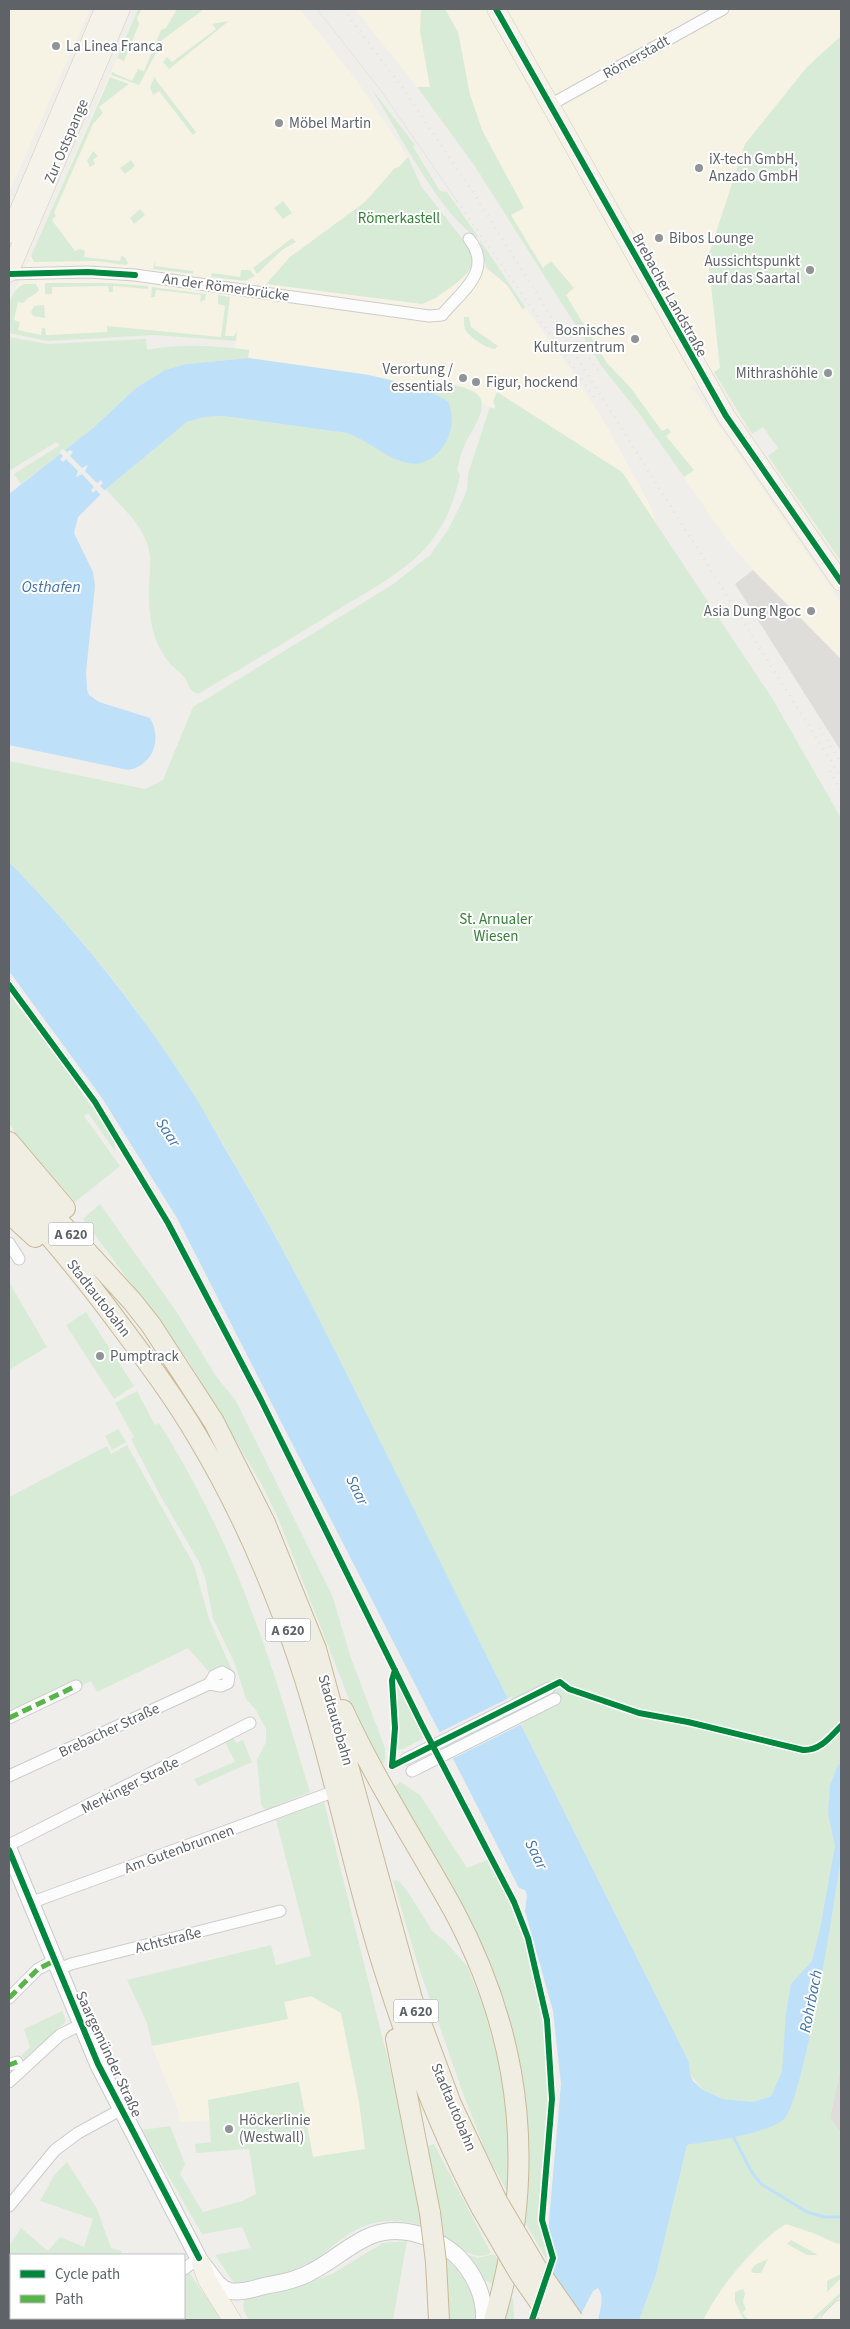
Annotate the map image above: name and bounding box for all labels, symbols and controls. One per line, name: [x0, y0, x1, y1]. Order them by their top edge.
street label: Römerstadt: [599, 31, 673, 84]
place label: La Linea Franca: [66, 36, 163, 57]
marker: La Linea Franca: [50, 40, 62, 52]
street label: Zur Ostspange: [39, 96, 94, 187]
place label: Möbel Martin: [289, 113, 371, 134]
marker: Möbel Martin: [273, 117, 285, 129]
place label: iX-tech GmbH, Anzado GmbH: [709, 149, 798, 187]
marker: iX-tech GmbH, Anzado GmbH: [693, 162, 705, 174]
park label: Römerkastell: [358, 208, 440, 229]
place label: Bibos Lounge: [669, 228, 754, 249]
street label: Brebacher Landstraße: [627, 230, 712, 361]
marker: Bibos Lounge: [653, 232, 665, 244]
place label: Aussichtspunkt auf das Saartal: [704, 251, 800, 289]
marker: Aussichtspunkt auf das Saartal: [804, 264, 816, 276]
street label: An der Römerbrücke: [161, 268, 291, 307]
place label: Bosnisches Kulturzentrum: [533, 320, 625, 358]
marker: Bosnisches Kulturzentrum: [629, 333, 641, 345]
place label: Verortung / essentials: [382, 359, 454, 397]
place label: Mithrashöhle: [736, 363, 818, 384]
marker: Mithrashöhle: [822, 367, 834, 379]
marker: Verortung / essentials: [457, 372, 469, 384]
place label: Figur, hockend: [486, 372, 578, 393]
marker: Figur, hockend: [470, 376, 482, 388]
water label: Osthafen: [21, 576, 81, 598]
place label: Asia Dung Ngoc: [704, 601, 801, 622]
marker: Asia Dung Ngoc: [805, 605, 817, 617]
park label: St. Arnualer Wiesen: [459, 909, 533, 947]
water label: Saar: [151, 1114, 187, 1153]
road number: A 620: [48, 1222, 94, 1246]
street label: Stadtautobahn: [61, 1255, 136, 1342]
place label: Pumptrack: [110, 1346, 179, 1367]
marker: Pumptrack: [94, 1350, 106, 1362]
water label: Saar: [340, 1472, 374, 1510]
road number: A 620: [266, 1618, 310, 1642]
street label: Stadtautobahn: [313, 1672, 359, 1768]
street label: Brebacher Straße: [55, 1698, 163, 1763]
street label: Merkinger Straße: [78, 1752, 183, 1819]
street label: Am Gutenbrunnen: [121, 1820, 237, 1879]
water label: Saar: [519, 1836, 553, 1874]
street label: Achtstraße: [133, 1922, 203, 1959]
water label: Rohrbach: [794, 1968, 828, 2034]
street label: Saargemünder Straße: [70, 1988, 147, 2121]
road number: A 620: [394, 2000, 438, 2022]
street label: Stadtautobahn: [426, 2060, 482, 2154]
place label: Höckerlinie (Westwall): [239, 2110, 310, 2148]
marker: Höckerlinie (Westwall): [223, 2123, 235, 2135]
legend: [10, 2254, 185, 2319]
text: Cycle path: [55, 2264, 120, 2285]
text: Path: [55, 2289, 83, 2310]

